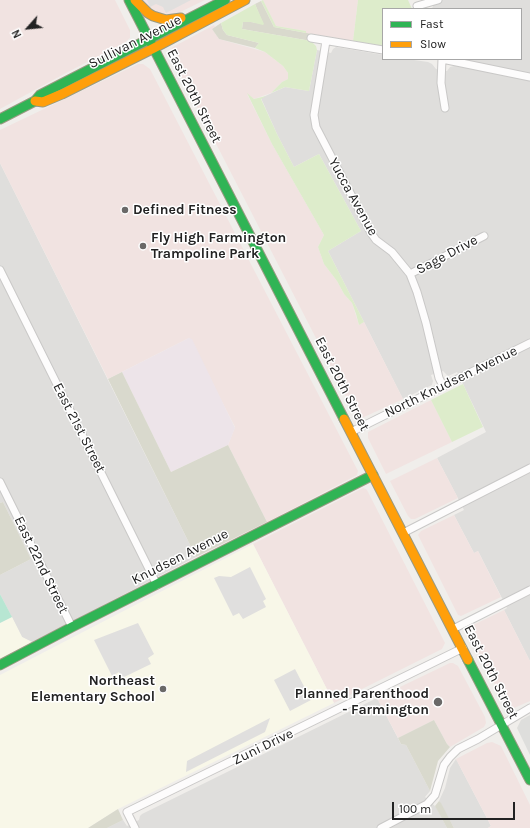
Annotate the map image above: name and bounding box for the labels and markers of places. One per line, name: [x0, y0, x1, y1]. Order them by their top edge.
place label: Defined Fitness: [133, 202, 237, 218]
marker: Defined Fitness: [120, 205, 130, 215]
place label: Fly High Farmington Trampoline Park: [151, 230, 286, 262]
marker: Fly High Farmington Trampoline Park: [138, 241, 148, 251]
place label: Northeast Elementary School: [31, 673, 155, 706]
marker: Northeast Elementary School: [158, 684, 168, 694]
place label: Planned Parenthood - Farmington: [295, 686, 429, 718]
marker: Planned Parenthood - Farmington: [432, 696, 444, 708]

